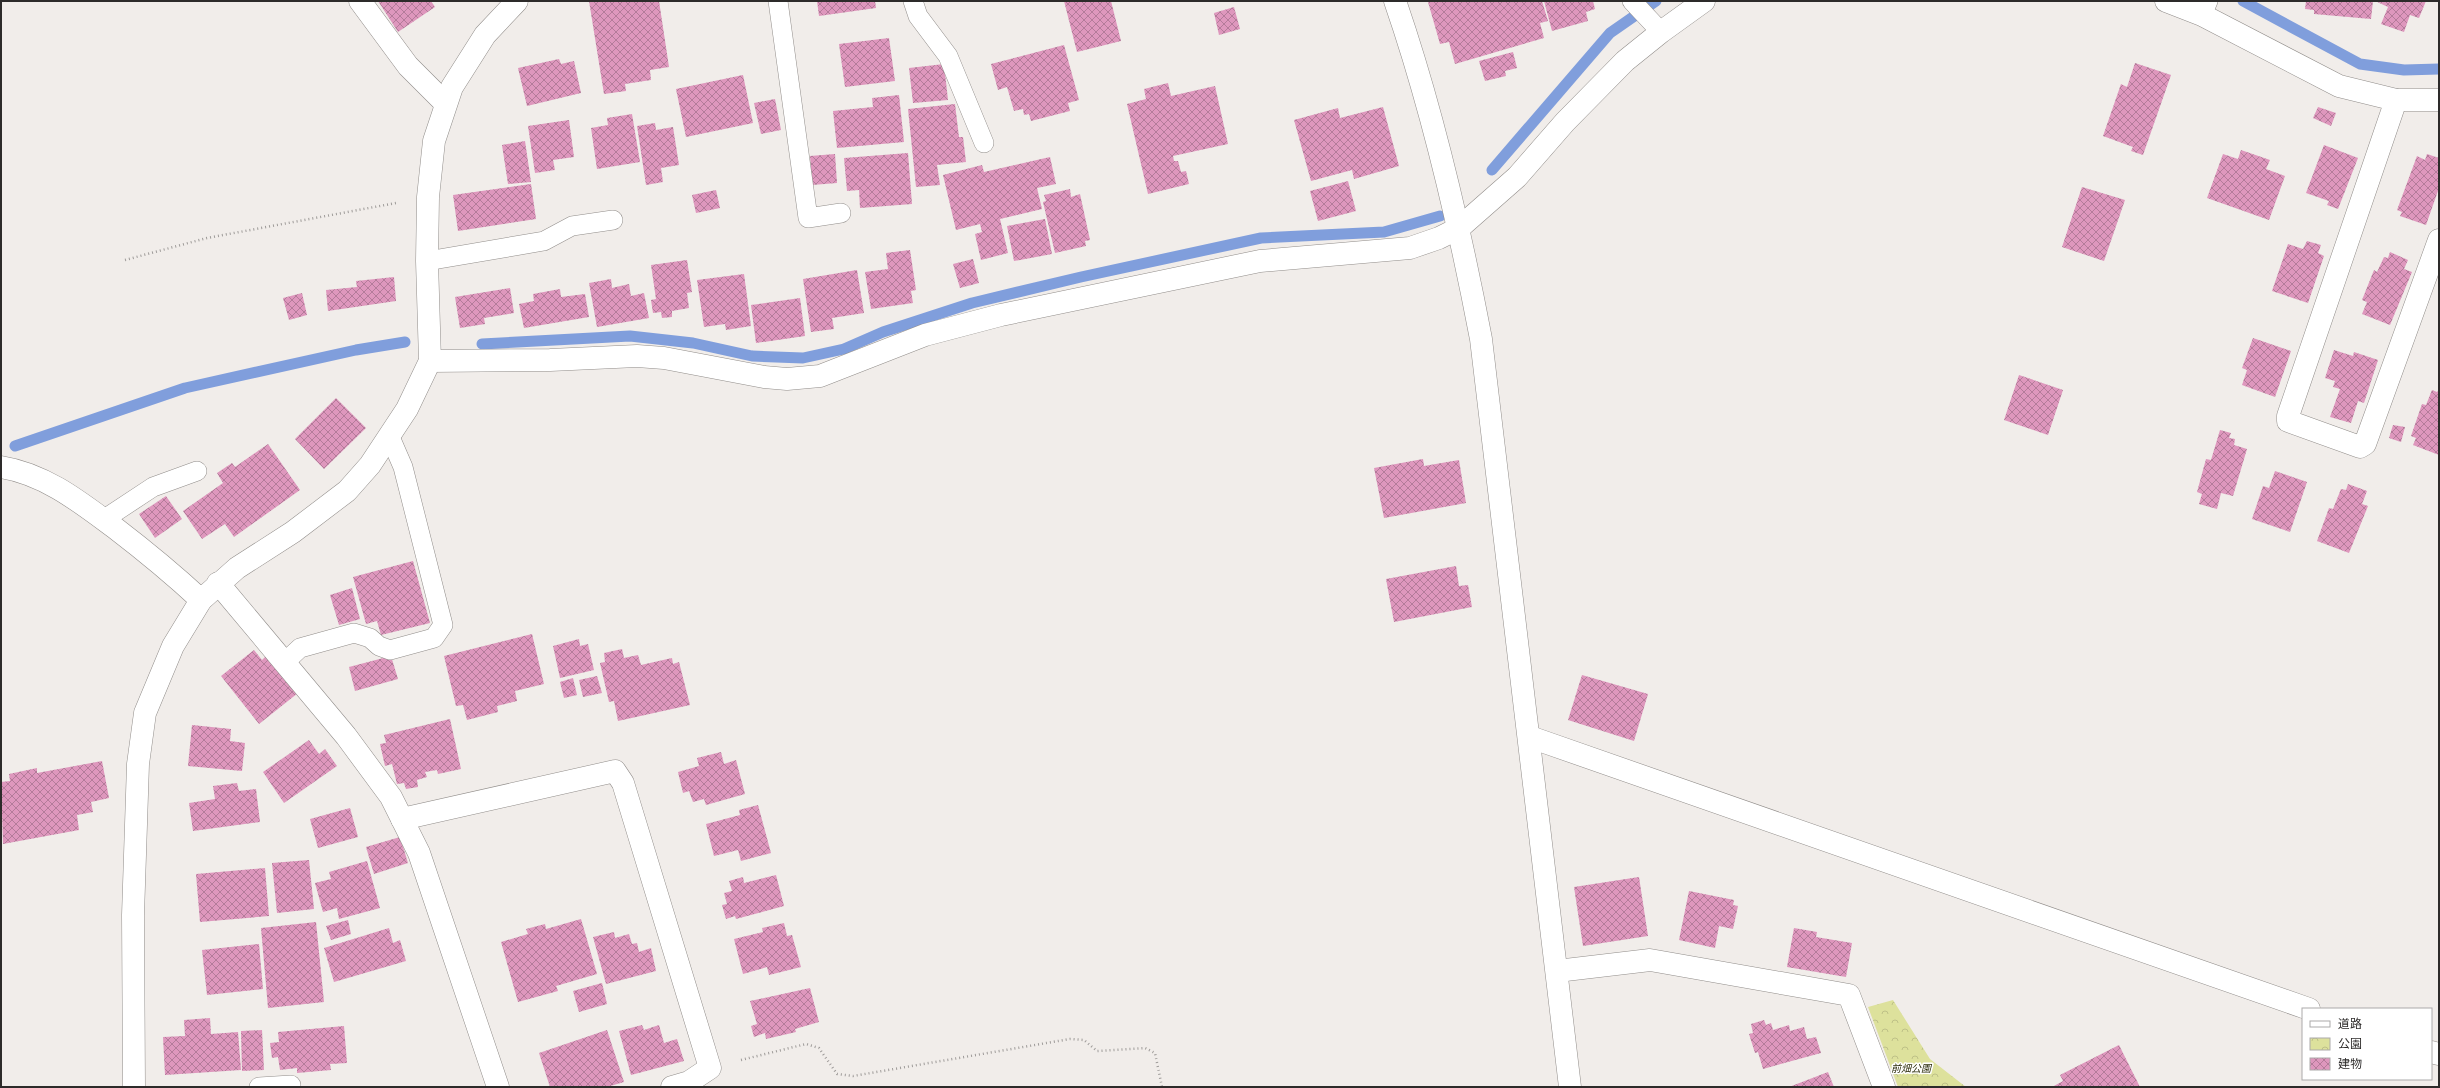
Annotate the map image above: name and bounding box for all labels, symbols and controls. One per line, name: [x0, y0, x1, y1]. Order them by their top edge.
legend: [2302, 1008, 2432, 1080]
text: 道路: [2338, 1014, 2362, 1031]
text: 公園: [2338, 1034, 2362, 1051]
text: 建物: [2338, 1054, 2362, 1071]
park label: 前畑公園: [1891, 1060, 1933, 1075]

